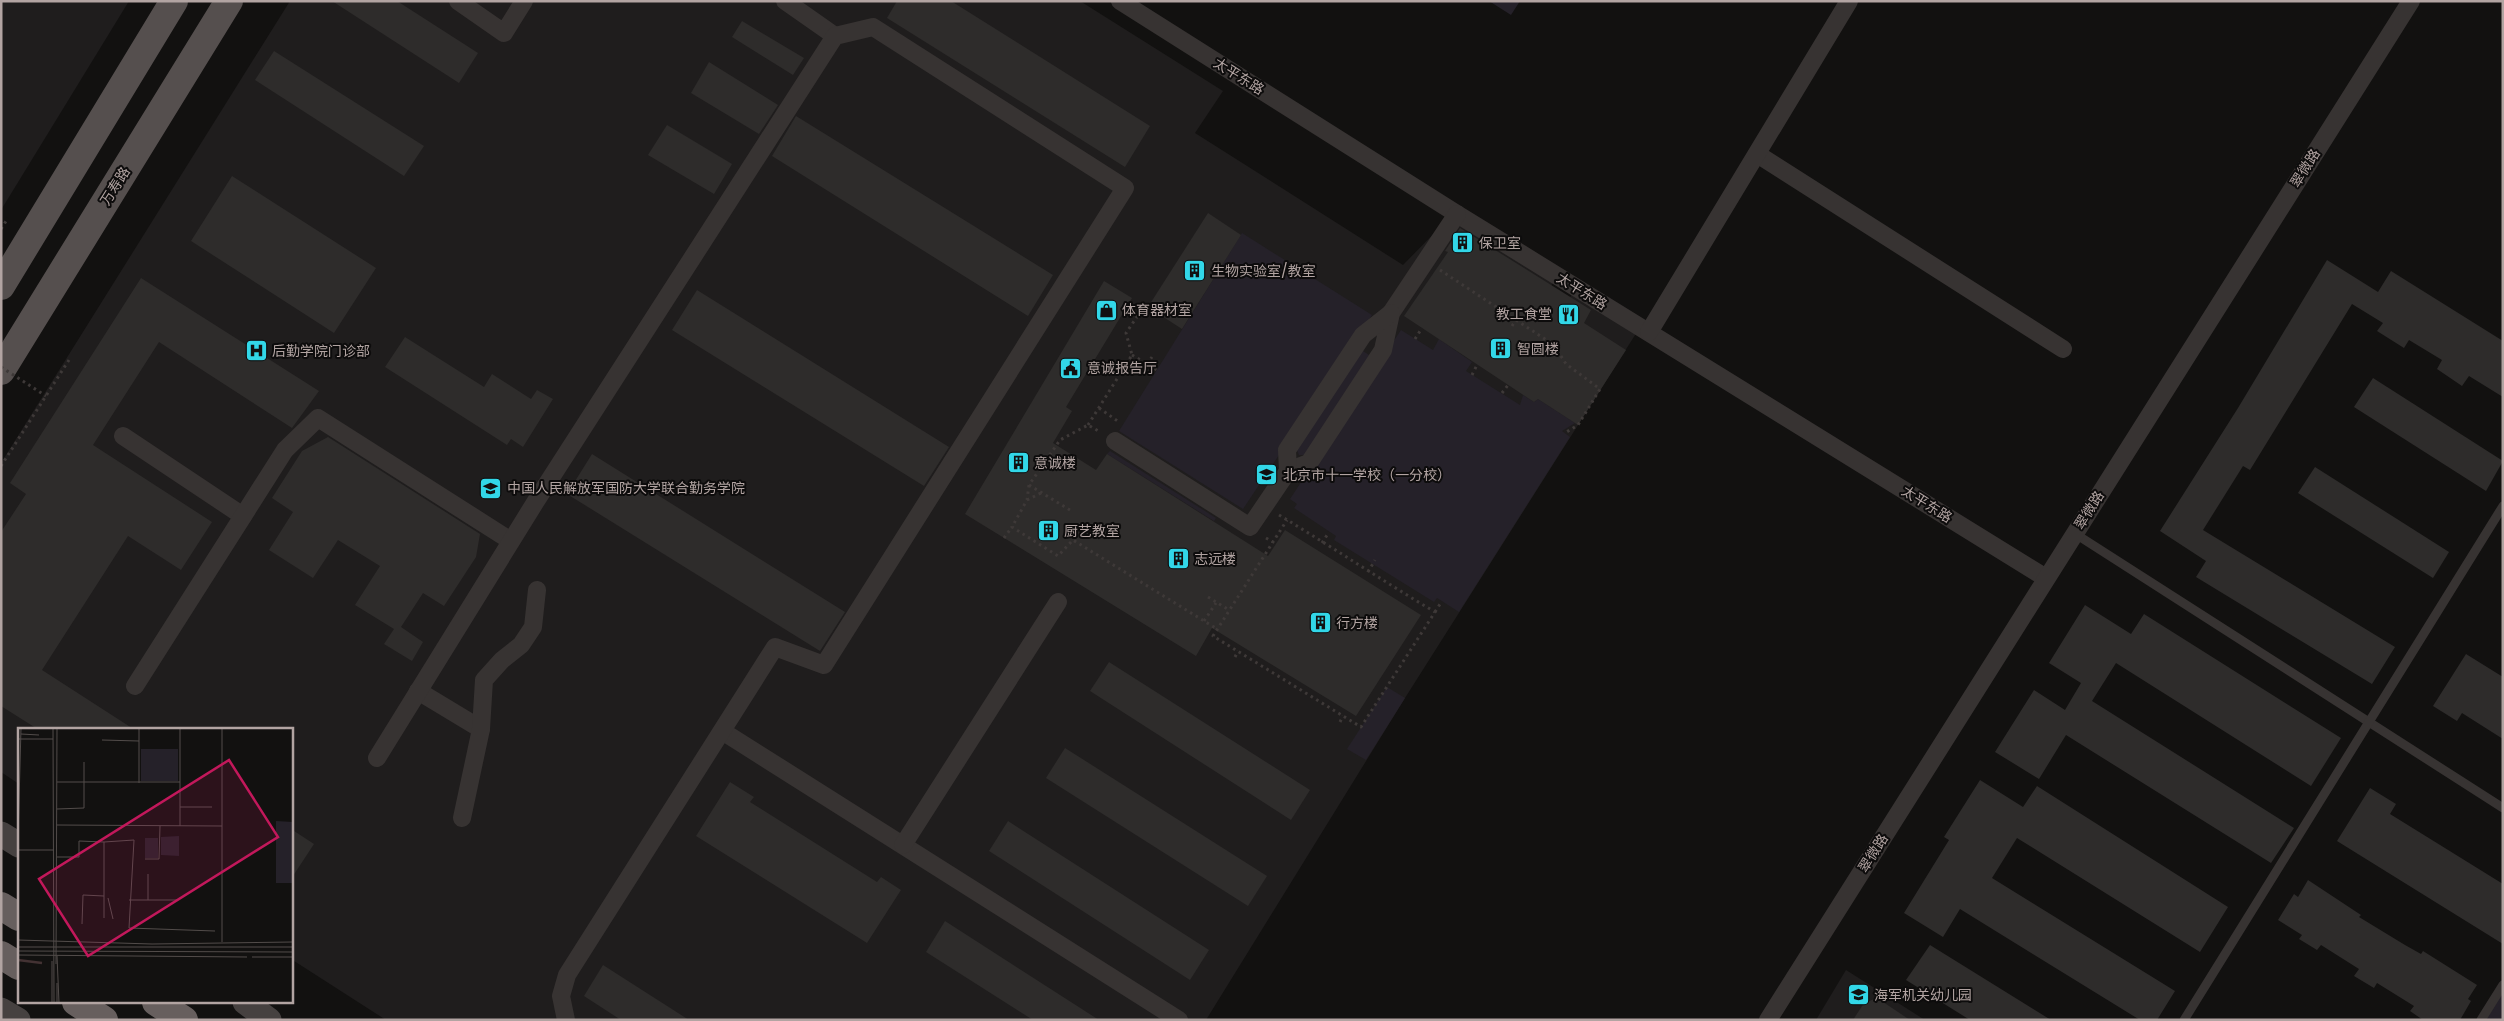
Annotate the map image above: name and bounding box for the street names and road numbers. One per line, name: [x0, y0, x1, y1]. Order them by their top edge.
street label: 太平东路: [1210, 53, 1268, 99]
street label: 翠微路: [2285, 145, 2325, 191]
street label: 万寿路: [95, 163, 135, 209]
street label: 太平东路: [1553, 268, 1611, 314]
street label: 太平东路: [1898, 481, 1956, 527]
street label: 翠微路: [2069, 487, 2109, 533]
street label: 翠微路: [1853, 830, 1893, 876]

